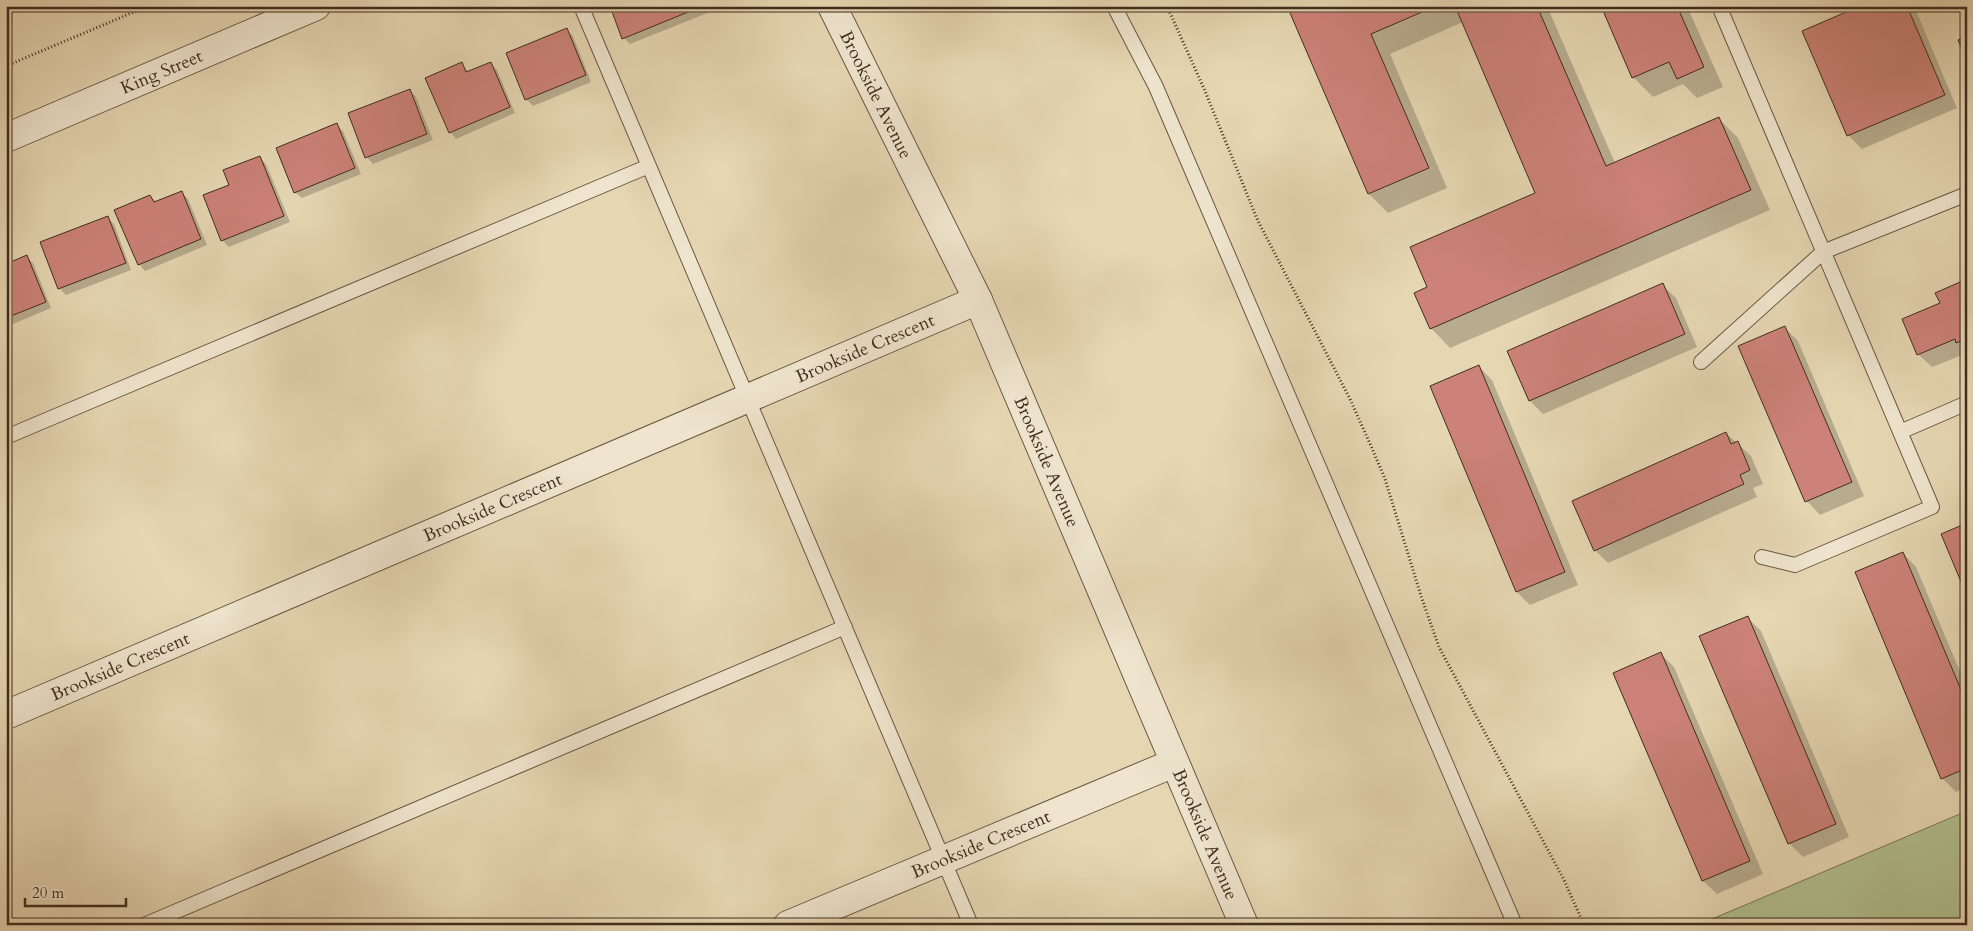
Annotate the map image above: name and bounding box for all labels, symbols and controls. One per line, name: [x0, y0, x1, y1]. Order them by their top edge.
street label: Brookside Avenue: [834, 26, 918, 163]
street label: King Street: [117, 43, 207, 100]
street label: Brookside Crescent: [792, 307, 938, 389]
street label: Brookside Avenue: [1008, 392, 1086, 531]
street label: Brookside Crescent: [419, 467, 566, 548]
street label: Brookside Crescent: [47, 626, 194, 707]
street label: Brookside Avenue: [1166, 765, 1244, 904]
street label: Brookside Crescent: [907, 804, 1054, 884]
scale bar: [25, 876, 126, 908]
text: 20 m: [32, 883, 64, 903]

